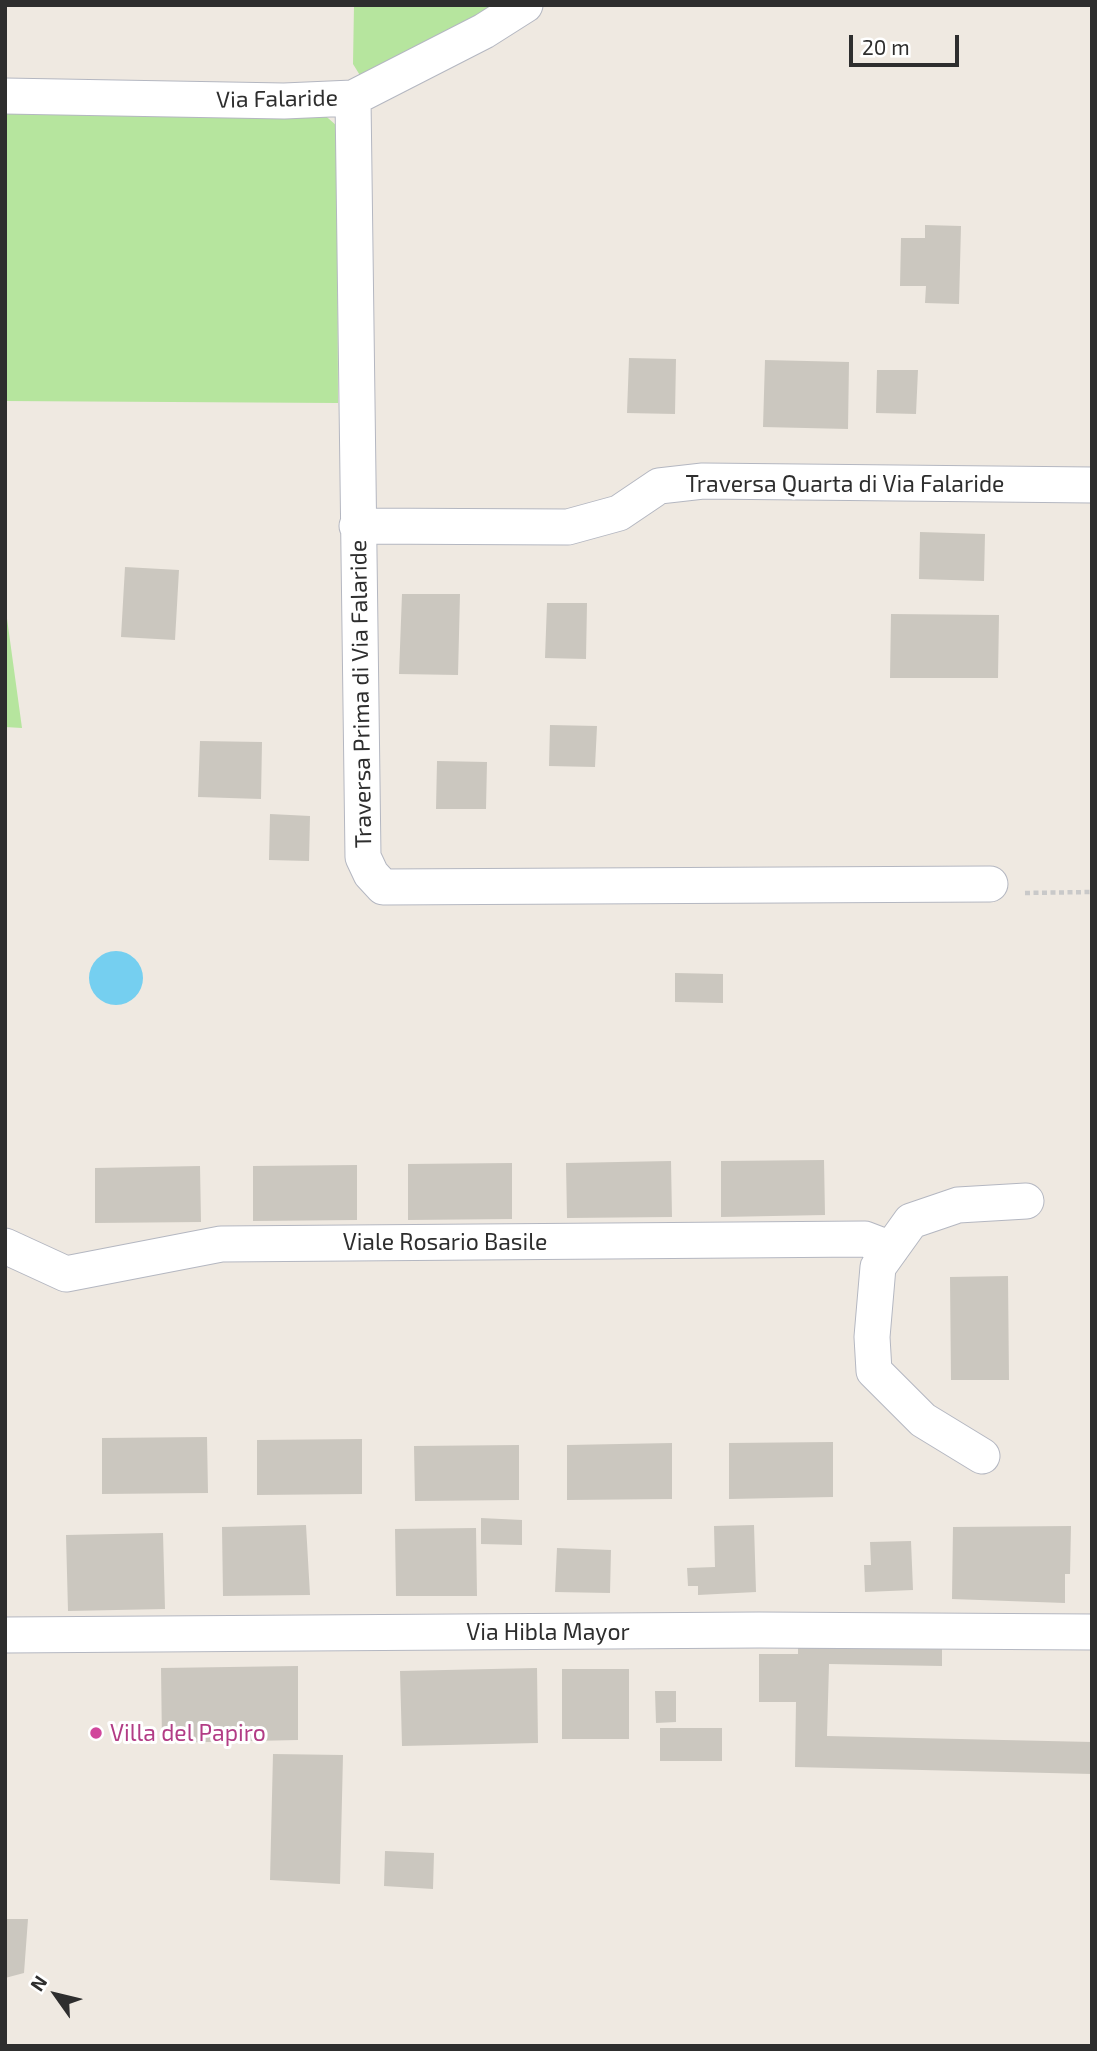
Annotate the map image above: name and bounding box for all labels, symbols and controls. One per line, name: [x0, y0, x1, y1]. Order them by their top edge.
scale bar: [852, 21, 962, 65]
text: 20 m: [862, 34, 910, 59]
street label: Via Falaride: [216, 84, 338, 114]
street label: Traversa Quarta di Via Falaride: [686, 470, 1004, 498]
street label: Traversa Prima di Via Falaride: [345, 540, 377, 848]
street label: Viale Rosario Basile: [343, 1228, 547, 1256]
street label: Via Hibla Mayor: [466, 1618, 630, 1646]
place label: Villa del Papiro: [110, 1719, 266, 1747]
marker: Villa del Papiro: [88, 1725, 104, 1741]
north arrow: [21, 1960, 91, 2030]
text: N: [25, 1971, 52, 1995]

